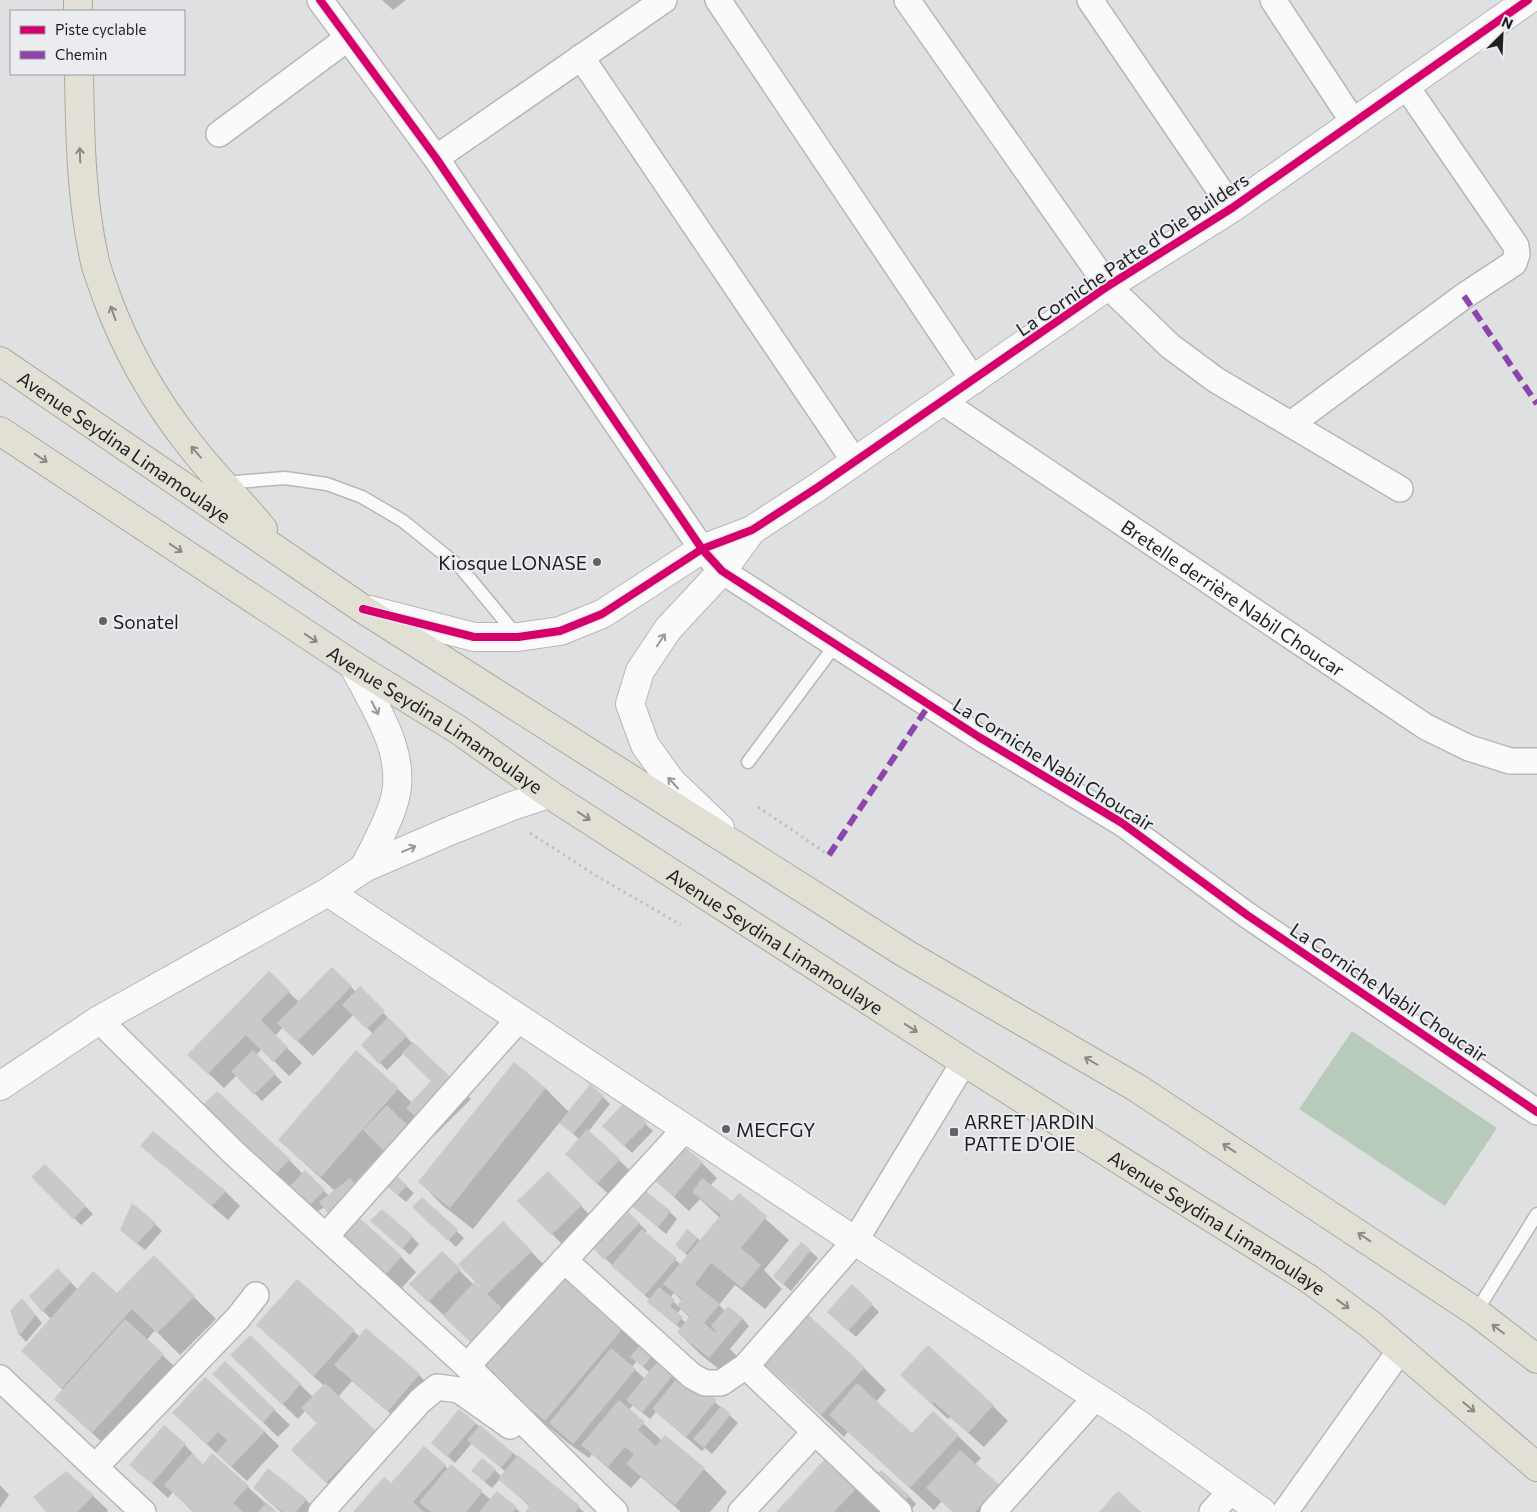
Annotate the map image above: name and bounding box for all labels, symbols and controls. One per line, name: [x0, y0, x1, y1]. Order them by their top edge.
legend: [10, 10, 185, 75]
north arrow: [1477, 10, 1527, 60]
text: N: [1499, 13, 1516, 33]
text: Piste cyclable: [55, 20, 147, 38]
text: Chemin: [55, 45, 107, 63]
one-way arrow: [76, 147, 85, 163]
street label: La Corniche Patte d'Oie Builders: [1011, 167, 1253, 341]
one-way arrow: [108, 306, 117, 321]
street label: Avenue Seydina Limamoulaye: [14, 365, 236, 527]
one-way arrow: [191, 446, 202, 459]
one-way arrow: [33, 453, 47, 463]
street label: Bretelle derrière Nabil Choucar: [1117, 514, 1350, 681]
one-way arrow: [169, 543, 183, 553]
place label: Kiosque LONASE: [438, 551, 587, 574]
marker: Kiosque LONASE: [591, 556, 603, 568]
place label: Sonatel: [113, 610, 179, 633]
marker: Sonatel: [97, 615, 109, 627]
one-way arrow: [304, 633, 318, 643]
one-way arrow: [655, 633, 666, 647]
street label: Avenue Seydina Limamoulaye: [323, 640, 548, 798]
street label: La Corniche Nabil Choucair: [949, 693, 1159, 836]
one-way arrow: [371, 700, 380, 715]
one-way arrow: [667, 776, 679, 789]
one-way arrow: [576, 811, 590, 821]
one-way arrow: [401, 844, 416, 854]
street label: Avenue Seydina Limamoulaye: [663, 862, 888, 1019]
street label: La Corniche Nabil Choucair: [1286, 917, 1492, 1067]
one-way arrow: [904, 1022, 918, 1033]
one-way arrow: [1085, 1056, 1099, 1066]
place label: ARRET JARDIN PATTE D'OIE: [964, 1110, 1095, 1155]
place label: MECFGY: [736, 1118, 815, 1141]
marker: MECFGY: [720, 1123, 732, 1135]
marker: ARRET JARDIN PATTE D'OIE: [948, 1126, 960, 1138]
one-way arrow: [1222, 1143, 1236, 1153]
street label: Avenue Seydina Limamoulaye: [1105, 1145, 1331, 1299]
one-way arrow: [1358, 1232, 1372, 1242]
one-way arrow: [1336, 1299, 1350, 1309]
one-way arrow: [1491, 1324, 1505, 1334]
one-way arrow: [1462, 1401, 1475, 1412]

